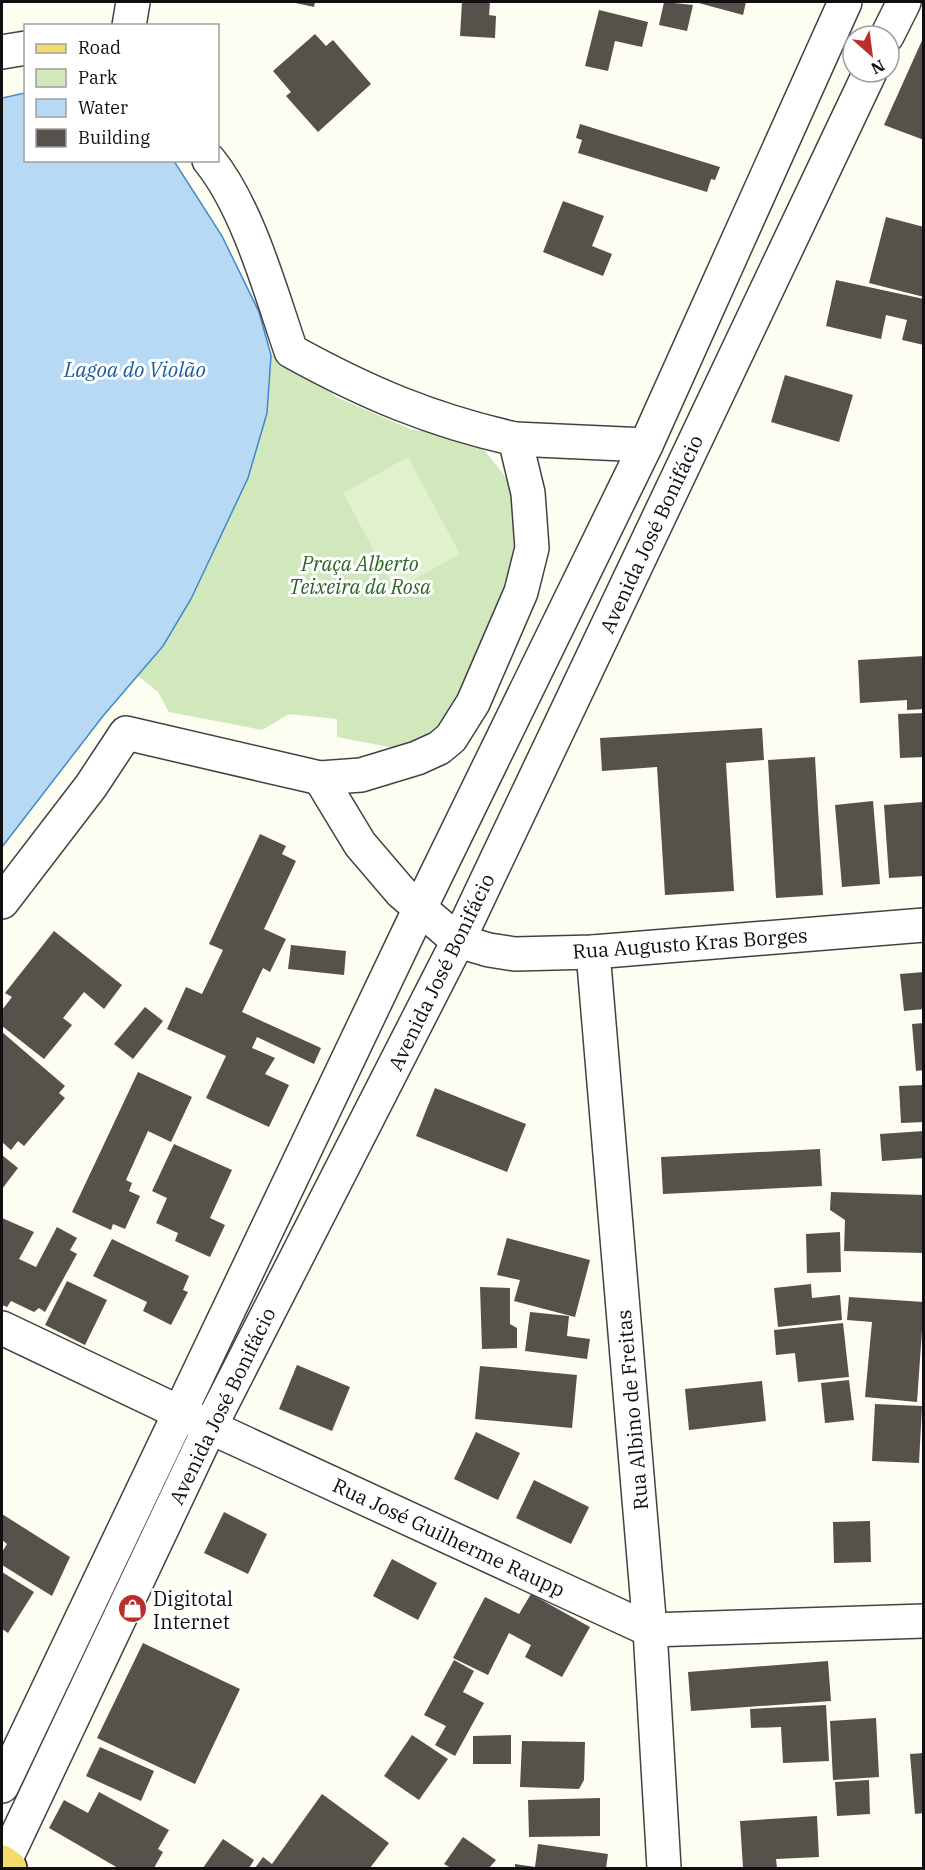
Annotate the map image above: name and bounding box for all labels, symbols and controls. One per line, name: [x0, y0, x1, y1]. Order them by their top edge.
legend: [24, 24, 219, 162]
north arrow: [841, 24, 901, 84]
text: Road: [78, 36, 121, 59]
text: N: [868, 55, 888, 79]
text: Park: [78, 66, 118, 89]
text: Water: [78, 96, 128, 119]
text: Building: [78, 126, 150, 149]
water label: Lagoa do Violão: [63, 355, 206, 383]
street label: Avenida José Bonifácio: [593, 430, 709, 638]
park label: Praça Alberto Teixeira da Rosa: [289, 550, 431, 600]
street label: Avenida José Bonifácio: [382, 869, 500, 1075]
street label: Rua Augusto Kras Borges: [571, 921, 809, 965]
street label: Avenida José Bonifácio: [163, 1303, 281, 1509]
street label: Rua Albino de Freitas: [610, 1309, 654, 1511]
street label: Rua José Guilherme Raupp: [328, 1471, 570, 1603]
place label: Digitotal Internet: [153, 1585, 233, 1635]
shop icon: Digitotal Internet: [116, 1593, 148, 1625]

